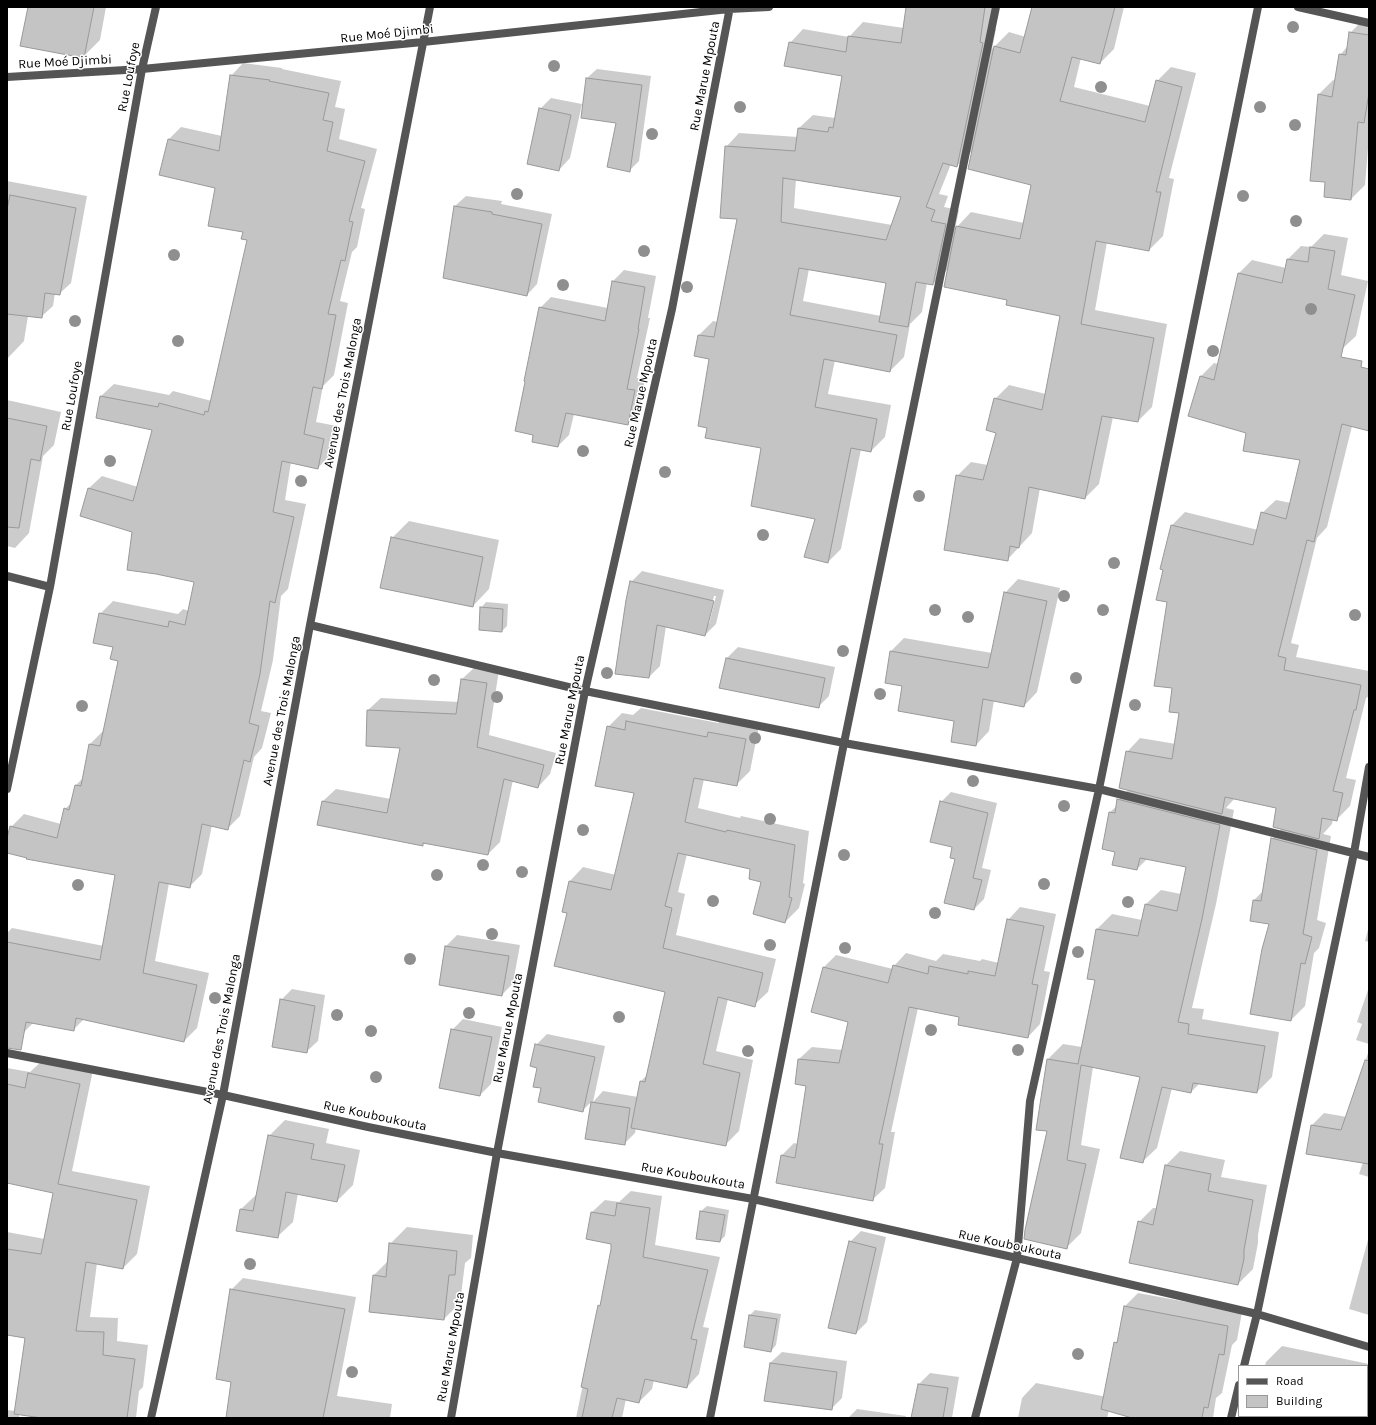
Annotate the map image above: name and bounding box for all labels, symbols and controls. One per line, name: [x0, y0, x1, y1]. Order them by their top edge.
street label: Rue Marue Mpouta: [687, 20, 723, 132]
street label: Rue Moé Djimbi: [340, 21, 434, 47]
street label: Rue Loufoye: [115, 41, 143, 113]
street label: Rue Moé Djimbi: [18, 52, 112, 72]
street label: Avenue des Trois Malonga: [321, 317, 365, 469]
street label: Rue Marue Mpouta: [621, 337, 661, 449]
street label: Rue Loufoye: [58, 360, 86, 432]
street label: Avenue des Trois Malonga: [260, 635, 304, 787]
street label: Rue Marue Mpouta: [552, 654, 588, 766]
street label: Avenue des Trois Malonga: [200, 953, 244, 1105]
street label: Rue Marue Mpouta: [490, 972, 526, 1084]
street label: Rue Kouboukouta: [322, 1097, 428, 1135]
street label: Rue Kouboukouta: [640, 1159, 746, 1193]
street label: Rue Kouboukouta: [957, 1226, 1063, 1264]
street label: Rue Marue Mpouta: [434, 1291, 468, 1403]
legend: [1238, 1365, 1368, 1417]
text: Road: [1276, 1374, 1304, 1388]
text: Building: [1276, 1394, 1322, 1408]

